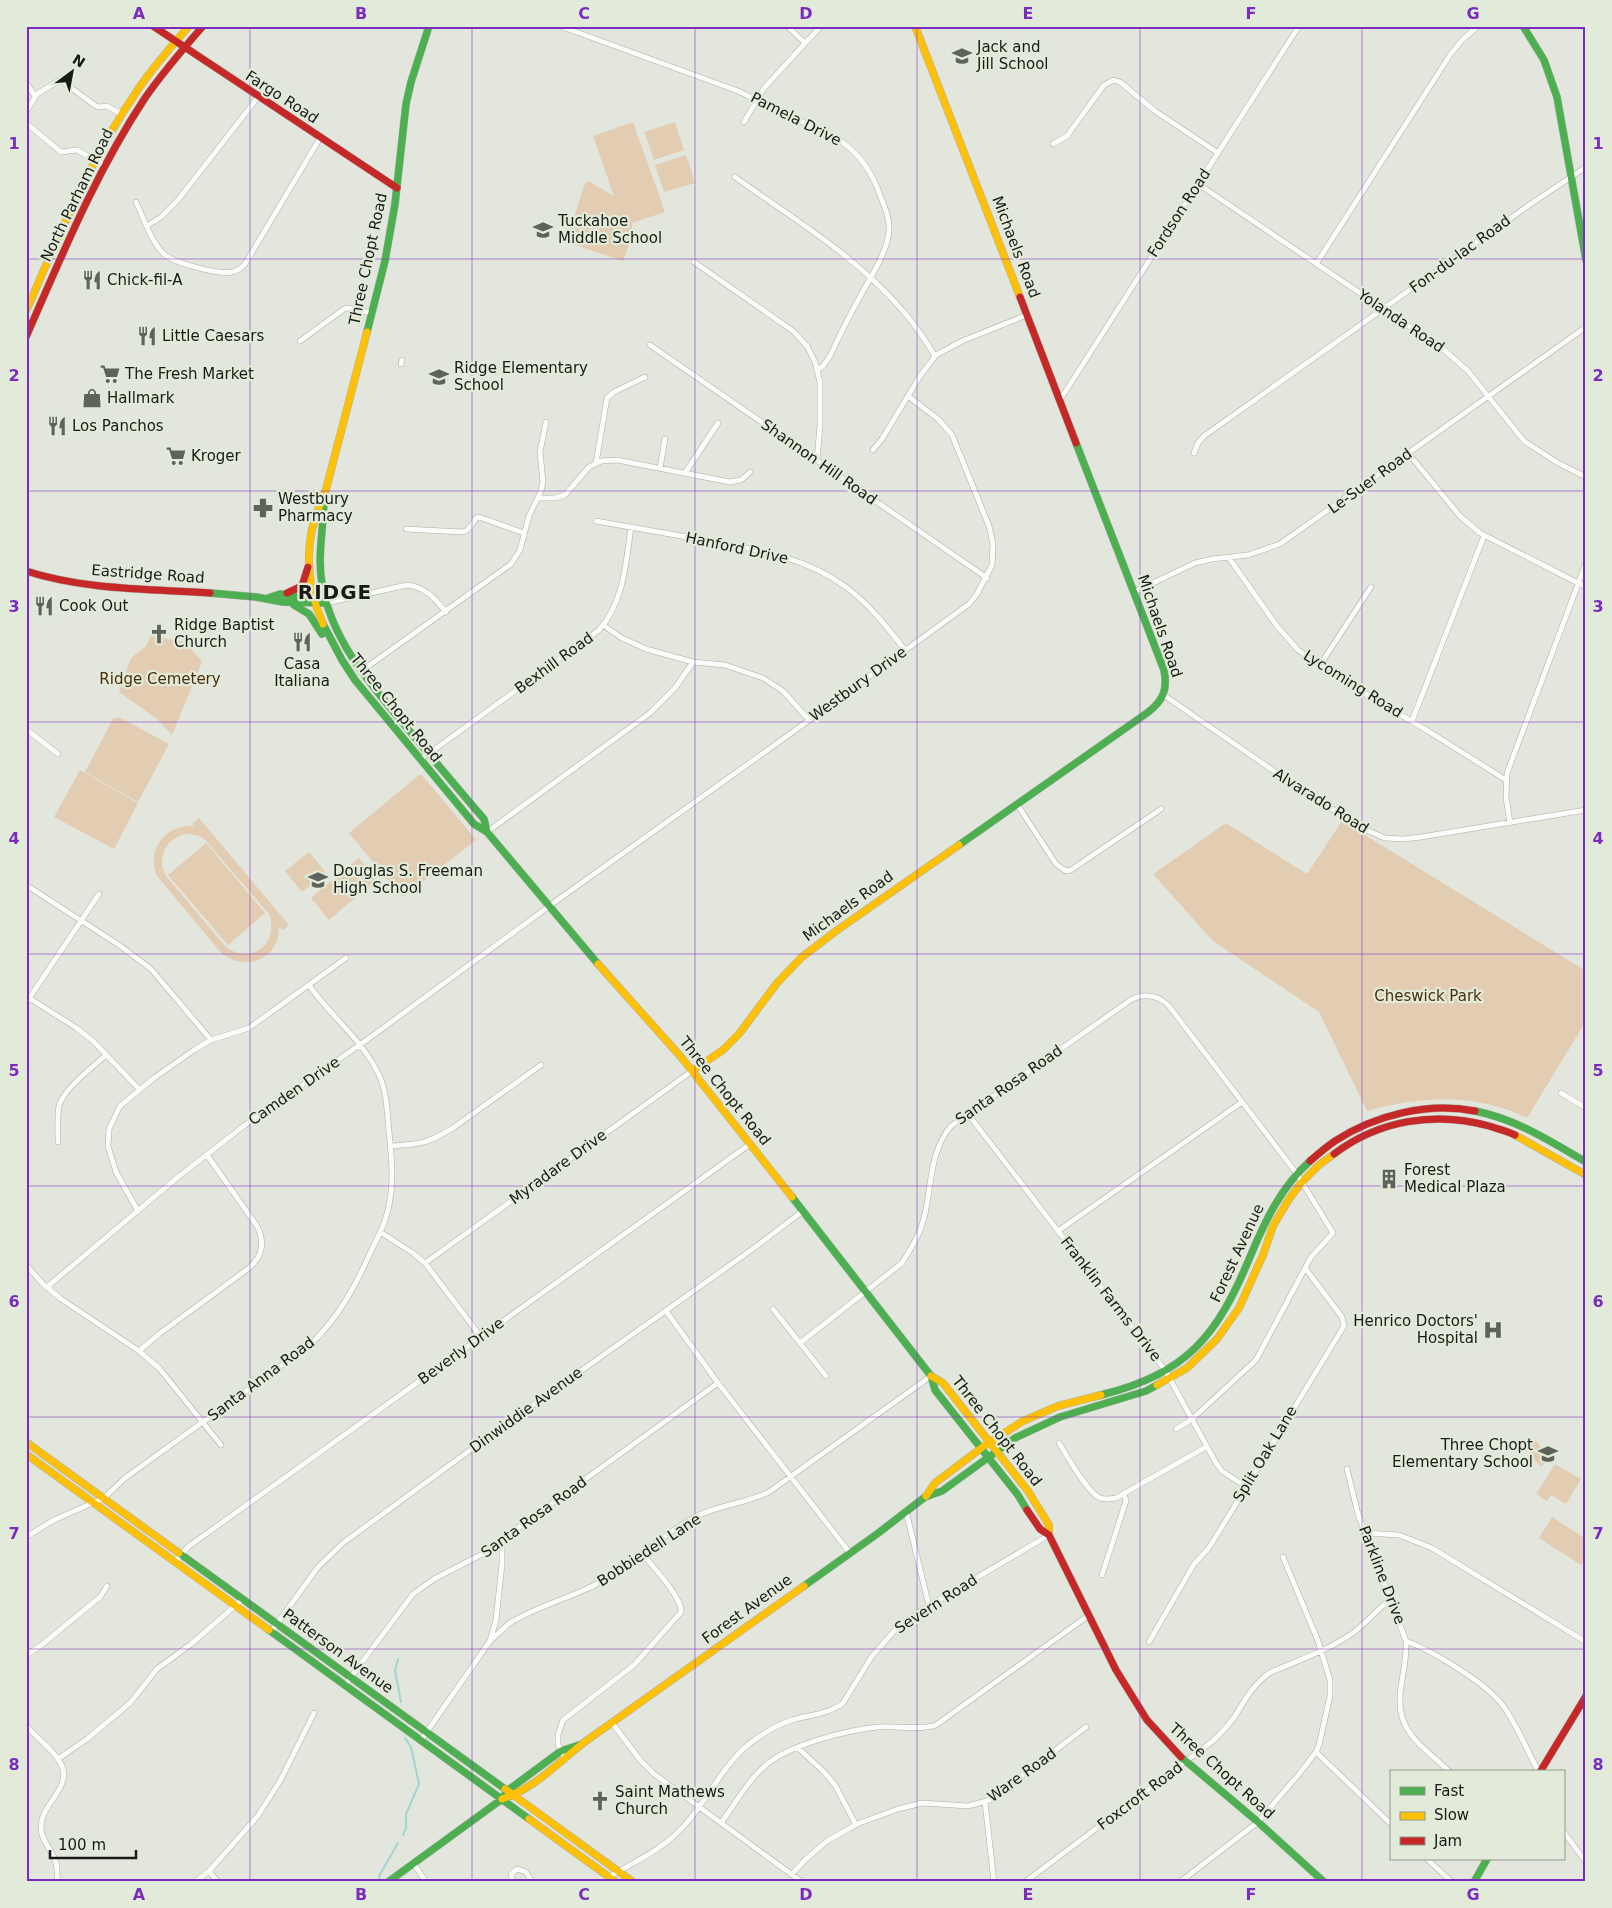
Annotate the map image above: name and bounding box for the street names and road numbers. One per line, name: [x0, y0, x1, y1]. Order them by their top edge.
street label: Fargo Road: [242, 67, 322, 127]
street label: Pamela Drive: [748, 88, 844, 150]
street label: North Parham Road: [37, 125, 117, 265]
street label: Fordson Road: [1144, 165, 1214, 261]
street label: Three Chopt Road: [345, 191, 391, 328]
street label: Michaels Road: [988, 194, 1044, 300]
street label: Fon-du-lac Road: [1406, 211, 1514, 297]
street label: Yolanda Road: [1354, 285, 1448, 357]
street label: Shannon Hill Road: [758, 415, 880, 509]
street label: Le-Suer Road: [1324, 444, 1416, 518]
street label: Hanford Drive: [684, 528, 790, 568]
street label: Eastridge Road: [91, 561, 205, 587]
street label: Michaels Road: [1134, 572, 1186, 680]
street label: Bexhill Road: [511, 629, 597, 697]
street label: Westbury Drive: [806, 643, 910, 725]
street label: Lycoming Road: [1300, 646, 1406, 722]
street label: Three Chopt Road: [346, 649, 445, 766]
street label: Alvarado Road: [1270, 764, 1372, 838]
street label: Michaels Road: [799, 867, 897, 945]
street label: Three Chopt Road: [675, 1032, 774, 1149]
street label: Santa Rosa Road: [952, 1041, 1066, 1129]
street label: Camden Drive: [245, 1053, 343, 1129]
street label: Myradare Drive: [506, 1126, 610, 1208]
street label: Forest Avenue: [1206, 1201, 1268, 1305]
street label: Franklin Farms Drive: [1057, 1233, 1165, 1365]
street label: Beverly Drive: [415, 1314, 507, 1388]
street label: Santa Anna Road: [204, 1333, 318, 1425]
street label: Dinwiddie Avenue: [466, 1363, 586, 1457]
street label: Three Chopt Road: [948, 1372, 1046, 1490]
street label: Split Oak Lane: [1229, 1403, 1301, 1505]
street label: Santa Rosa Road: [478, 1473, 590, 1561]
street label: Bobbiedell Lane: [594, 1510, 704, 1590]
street label: Parkline Drive: [1355, 1523, 1409, 1627]
street label: Forest Avenue: [699, 1570, 795, 1648]
street label: Severn Road: [891, 1571, 981, 1637]
street label: Patterson Avenue: [279, 1605, 397, 1697]
street label: Three Chopt Road: [1165, 1719, 1278, 1823]
street label: Ware Road: [984, 1744, 1060, 1806]
street label: Foxcroft Road: [1094, 1758, 1186, 1834]

